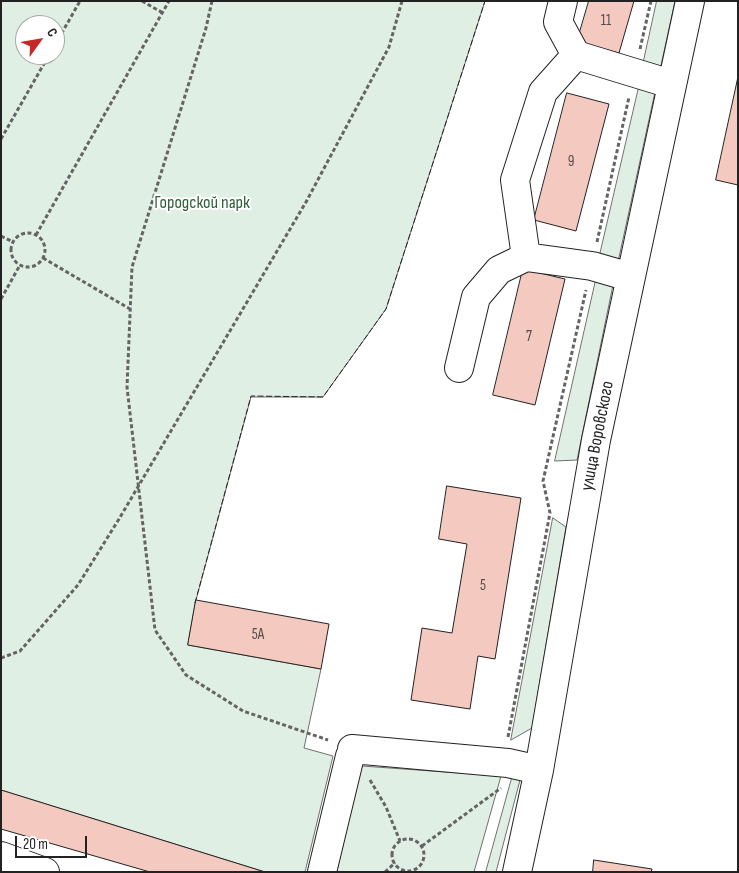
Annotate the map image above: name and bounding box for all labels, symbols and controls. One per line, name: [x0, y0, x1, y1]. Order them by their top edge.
house number: 11: [601, 12, 611, 30]
north arrow: [15, 15, 65, 65]
text: С: [43, 25, 61, 40]
house number: 9: [568, 153, 574, 171]
park label: Городской парк: [154, 192, 250, 214]
house number: 7: [526, 328, 532, 346]
street label: улица Воровского: [577, 379, 619, 493]
house number: 5: [480, 577, 486, 595]
house number: 5А: [252, 626, 264, 644]
scale bar: [18, 826, 90, 858]
text: 20 m: [23, 835, 48, 854]

